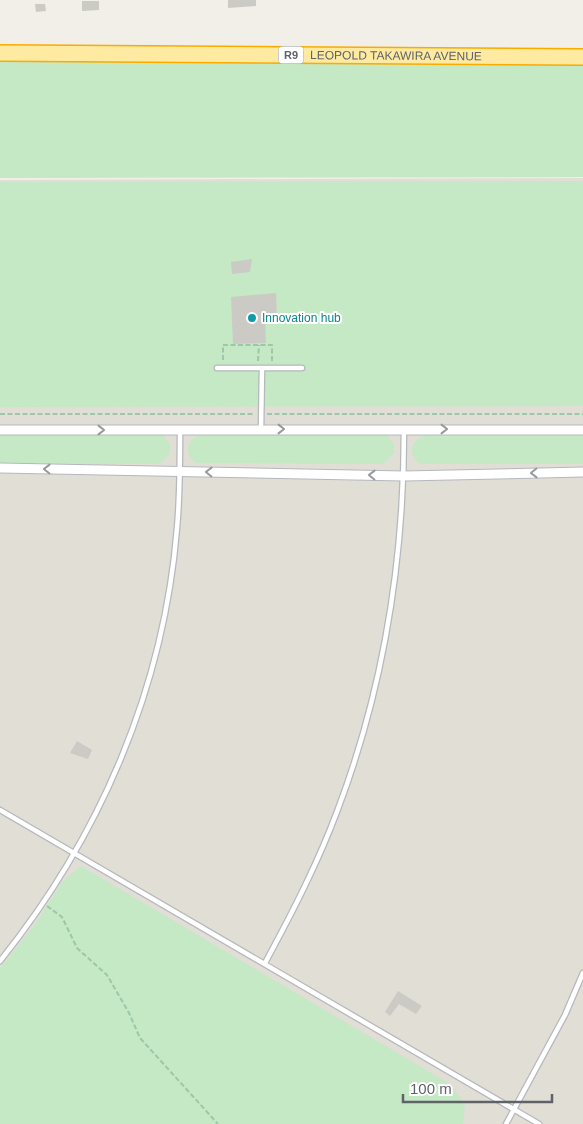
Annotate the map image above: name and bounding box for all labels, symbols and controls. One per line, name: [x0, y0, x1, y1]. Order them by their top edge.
road number: R9: [278, 46, 304, 64]
street label: LEOPOLD TAKAWIRA AVENUE: [310, 48, 482, 63]
place label: Innovation hub: [262, 311, 341, 325]
marker: Innovation hub: [246, 312, 258, 324]
one-way arrow: [278, 424, 285, 434]
one-way arrow: [440, 424, 448, 434]
one-way arrow: [98, 425, 105, 435]
one-way arrow: [43, 464, 50, 474]
one-way arrow: [205, 467, 213, 477]
one-way arrow: [530, 468, 538, 478]
one-way arrow: [368, 470, 376, 480]
scale bar: [403, 1072, 552, 1104]
text: 100 m: [410, 1080, 452, 1097]

